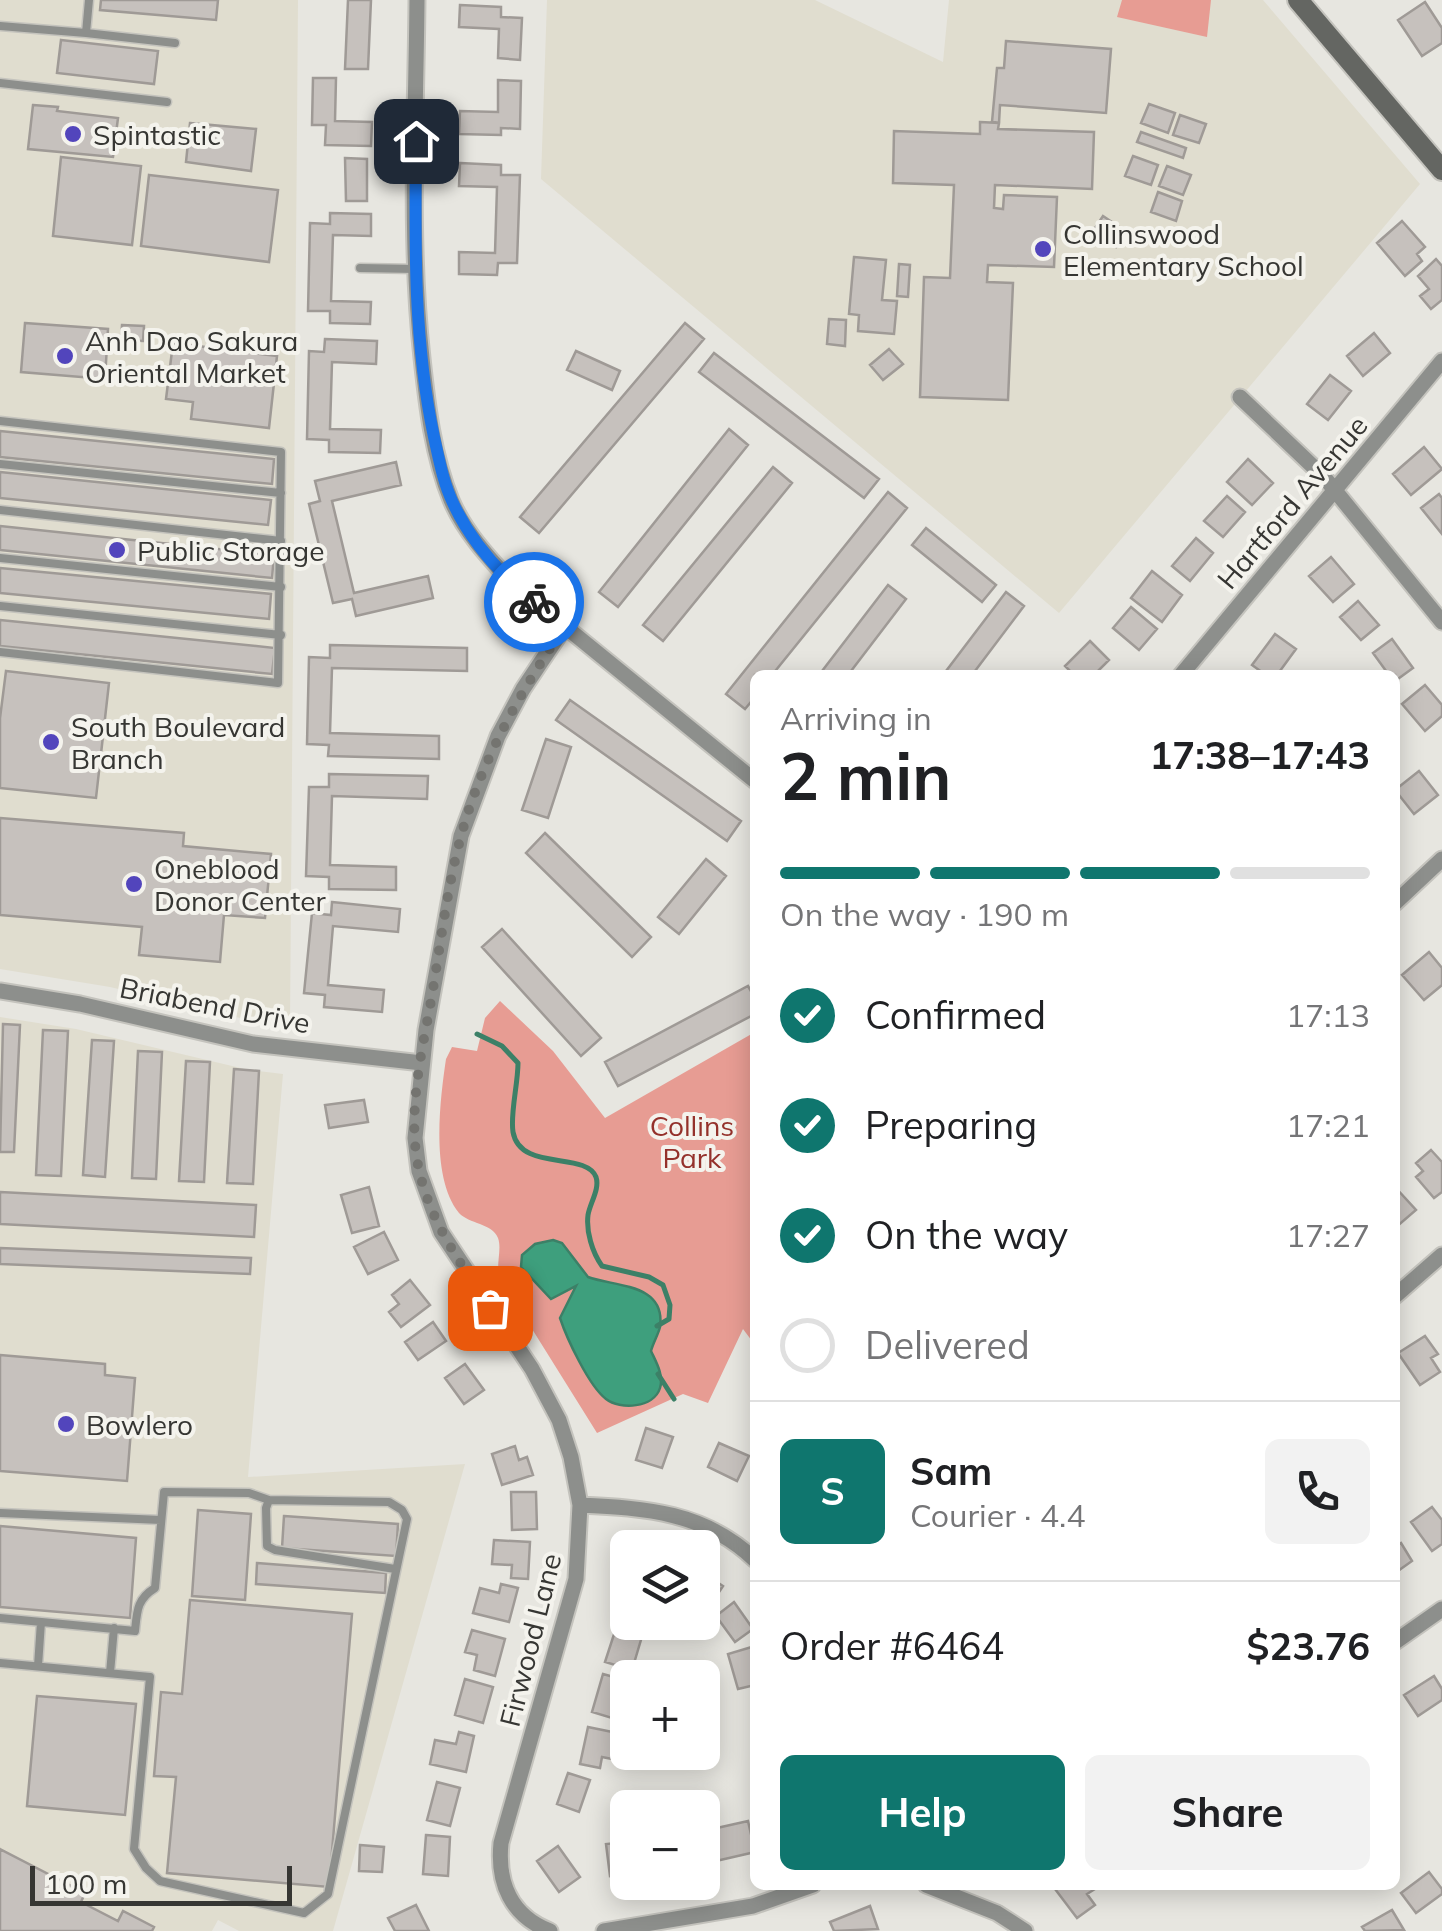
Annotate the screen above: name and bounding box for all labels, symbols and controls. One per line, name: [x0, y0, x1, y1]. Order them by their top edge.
pin: [374, 99, 459, 184]
icon: home: [389, 114, 444, 169]
place label: Spintastic: [93, 117, 221, 152]
marker: Spintastic: [62, 123, 84, 145]
place label: Collinswood Elementary School: [1063, 216, 1304, 283]
marker: Collinswood Elementary School: [1032, 238, 1054, 260]
place label: Anh Dao Sakura Oriental Market: [85, 323, 298, 390]
marker: Anh Dao Sakura Oriental Market: [54, 345, 76, 367]
street label: Hartford Avenue: [1209, 408, 1375, 596]
place label: Public Storage: [137, 533, 324, 568]
marker: Public Storage: [106, 539, 128, 561]
courier: [484, 552, 584, 652]
icon: bike: [507, 575, 562, 630]
text: Arriving in: [780, 698, 932, 738]
place label: South Boulevard Branch: [71, 709, 285, 776]
marker: South Boulevard Branch: [40, 731, 62, 753]
text: 17:38–17:43: [1150, 731, 1370, 779]
text: 2 min: [780, 735, 951, 816]
place label: Oneblood Donor Center: [154, 851, 326, 918]
marker: Oneblood Donor Center: [123, 873, 145, 895]
text: On the way · 190 m: [780, 894, 1069, 934]
street label: Briabend Drive: [117, 969, 313, 1041]
icon: check: [780, 988, 835, 1043]
text: Confirmed: [865, 991, 1046, 1039]
text: 17:13: [1286, 995, 1370, 1035]
icon: check: [780, 1098, 835, 1153]
text: Preparing: [865, 1101, 1037, 1149]
text: 17:21: [1286, 1105, 1370, 1145]
park label: Collins Park: [650, 1108, 734, 1175]
icon: check: [780, 1208, 835, 1263]
text: On the way: [865, 1211, 1068, 1259]
text: 17:27: [1286, 1215, 1370, 1255]
pin: [448, 1266, 533, 1351]
icon: bag: [463, 1281, 518, 1336]
text: Delivered: [865, 1321, 1030, 1369]
place label: Bowlero: [86, 1407, 193, 1442]
marker: Bowlero: [55, 1413, 77, 1435]
button: phone: [1265, 1439, 1370, 1544]
text: Sam: [910, 1447, 992, 1495]
text: S: [820, 1467, 845, 1515]
text: Courier · 4.4: [910, 1495, 1086, 1535]
map controls: [610, 1530, 720, 1900]
button: layers: [610, 1530, 720, 1640]
street label: Firwood Lane: [492, 1550, 568, 1730]
text: Order #6464: [780, 1622, 1004, 1670]
text: $23.76: [1247, 1622, 1370, 1670]
button: +: [610, 1660, 720, 1770]
button: Help: [780, 1755, 1065, 1870]
button: Share: [1085, 1755, 1370, 1870]
button: −: [610, 1790, 720, 1900]
scale bar: [30, 1861, 292, 1906]
text: 100 m: [45, 1866, 127, 1901]

